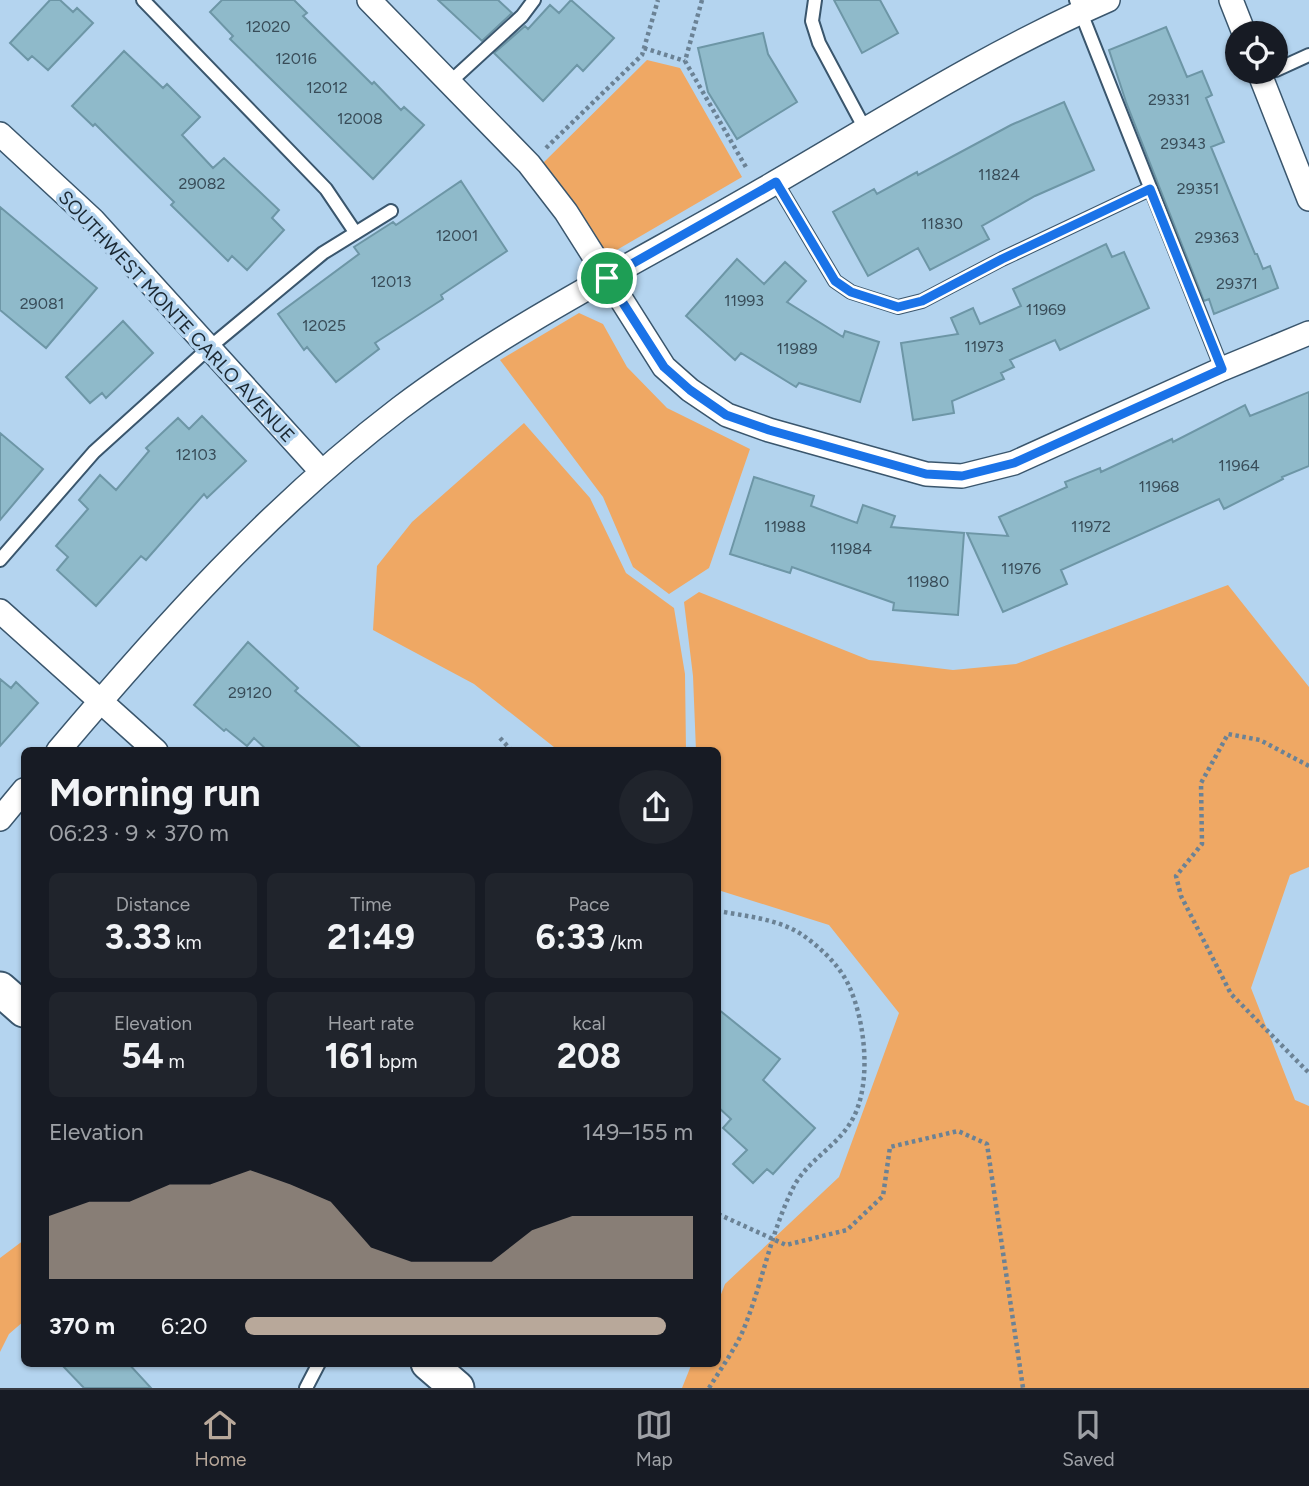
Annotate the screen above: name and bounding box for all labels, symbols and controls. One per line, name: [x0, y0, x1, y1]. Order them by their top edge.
house number: 12020: [245, 17, 291, 36]
map controls: [1225, 21, 1288, 84]
button: locate: [1225, 21, 1288, 84]
house number: 12016: [275, 49, 317, 68]
house number: 12012: [306, 78, 348, 97]
house number: 29331: [1148, 90, 1190, 109]
house number: 12008: [337, 109, 383, 128]
house number: 29343: [1160, 134, 1206, 153]
house number: 11824: [978, 165, 1020, 184]
house number: 29082: [178, 174, 226, 193]
house number: 29351: [1177, 179, 1219, 198]
street label: SOUTHWEST MONTE CARLO AVENUE: [54, 186, 300, 447]
house number: 11830: [921, 214, 963, 233]
house number: 12001: [436, 226, 478, 245]
house number: 29363: [1195, 228, 1239, 247]
pin: [577, 248, 637, 308]
icon: arrive: [588, 259, 626, 297]
house number: 12013: [370, 272, 412, 291]
house number: 29371: [1216, 274, 1258, 293]
house number: 11993: [724, 291, 764, 310]
house number: 29081: [20, 294, 64, 313]
house number: 11969: [1026, 300, 1066, 319]
house number: 12025: [302, 316, 346, 335]
house number: 11973: [964, 337, 1004, 356]
house number: 11989: [776, 339, 818, 358]
house number: 12103: [175, 445, 217, 464]
house number: 11964: [1218, 456, 1260, 475]
house number: 11968: [1138, 477, 1180, 496]
house number: 11988: [764, 517, 806, 536]
house number: 11972: [1071, 517, 1111, 536]
house number: 11984: [830, 539, 872, 558]
house number: 11976: [1001, 559, 1041, 578]
house number: 11980: [907, 572, 949, 591]
house number: 29120: [228, 683, 272, 702]
text: Morning run: [49, 770, 261, 816]
button: share: [619, 770, 693, 844]
text: 06:23 · 9 × 370 m: [49, 819, 229, 847]
text: Distance: [116, 893, 190, 916]
text: Time: [350, 893, 392, 916]
text: Pace: [568, 893, 610, 916]
text: 3.33: [104, 916, 171, 958]
text: 21:49: [327, 916, 415, 958]
text: 6:33: [535, 916, 605, 958]
text: km: [171, 931, 202, 954]
text: /km: [605, 931, 643, 954]
text: Elevation: [114, 1012, 192, 1035]
text: Heart rate: [328, 1012, 414, 1035]
text: kcal: [572, 1012, 606, 1035]
text: 54: [121, 1035, 164, 1077]
text: 161: [324, 1035, 374, 1077]
text: 208: [557, 1035, 621, 1077]
text: m: [164, 1050, 185, 1073]
text: bpm: [374, 1050, 418, 1073]
text: Elevation: [49, 1118, 144, 1146]
text: 149–155 m: [582, 1118, 693, 1146]
text: 370 m: [49, 1312, 115, 1340]
text: 6:20: [161, 1312, 207, 1340]
tab: Home: [194, 1406, 246, 1471]
tab: Map: [635, 1406, 673, 1471]
tab: Saved: [1062, 1406, 1115, 1471]

